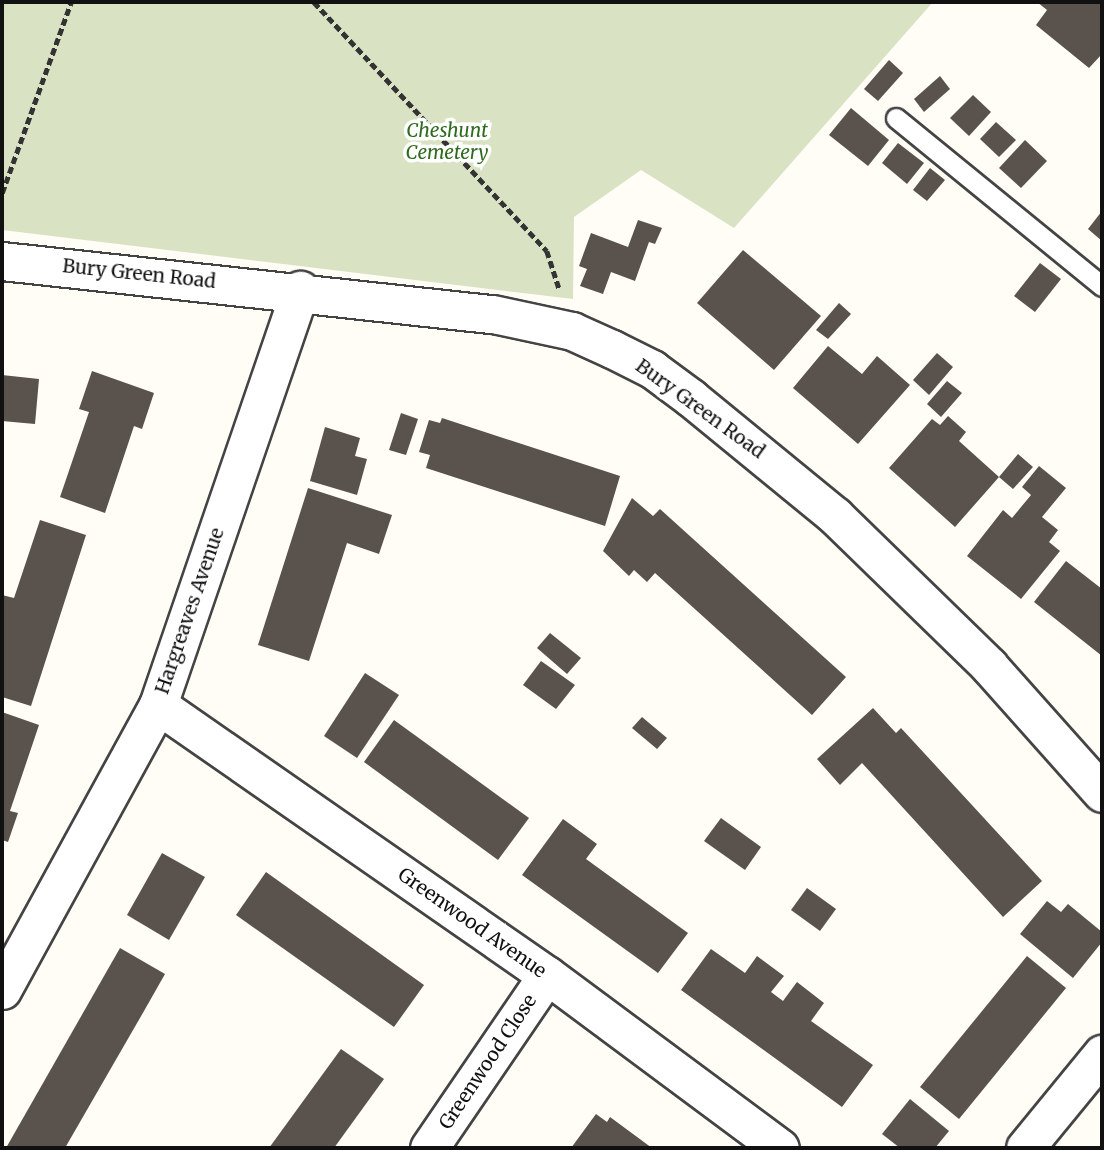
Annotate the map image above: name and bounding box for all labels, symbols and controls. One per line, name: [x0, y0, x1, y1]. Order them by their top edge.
park label: Cheshunt Cemetery: [406, 120, 488, 164]
street label: Bury Green Road: [61, 255, 217, 293]
street label: Bury Green Road: [631, 355, 769, 463]
street label: Hargreaves Avenue: [151, 525, 229, 697]
street label: Greenwood Avenue: [393, 863, 551, 983]
street label: Greenwood Close: [434, 990, 542, 1134]

